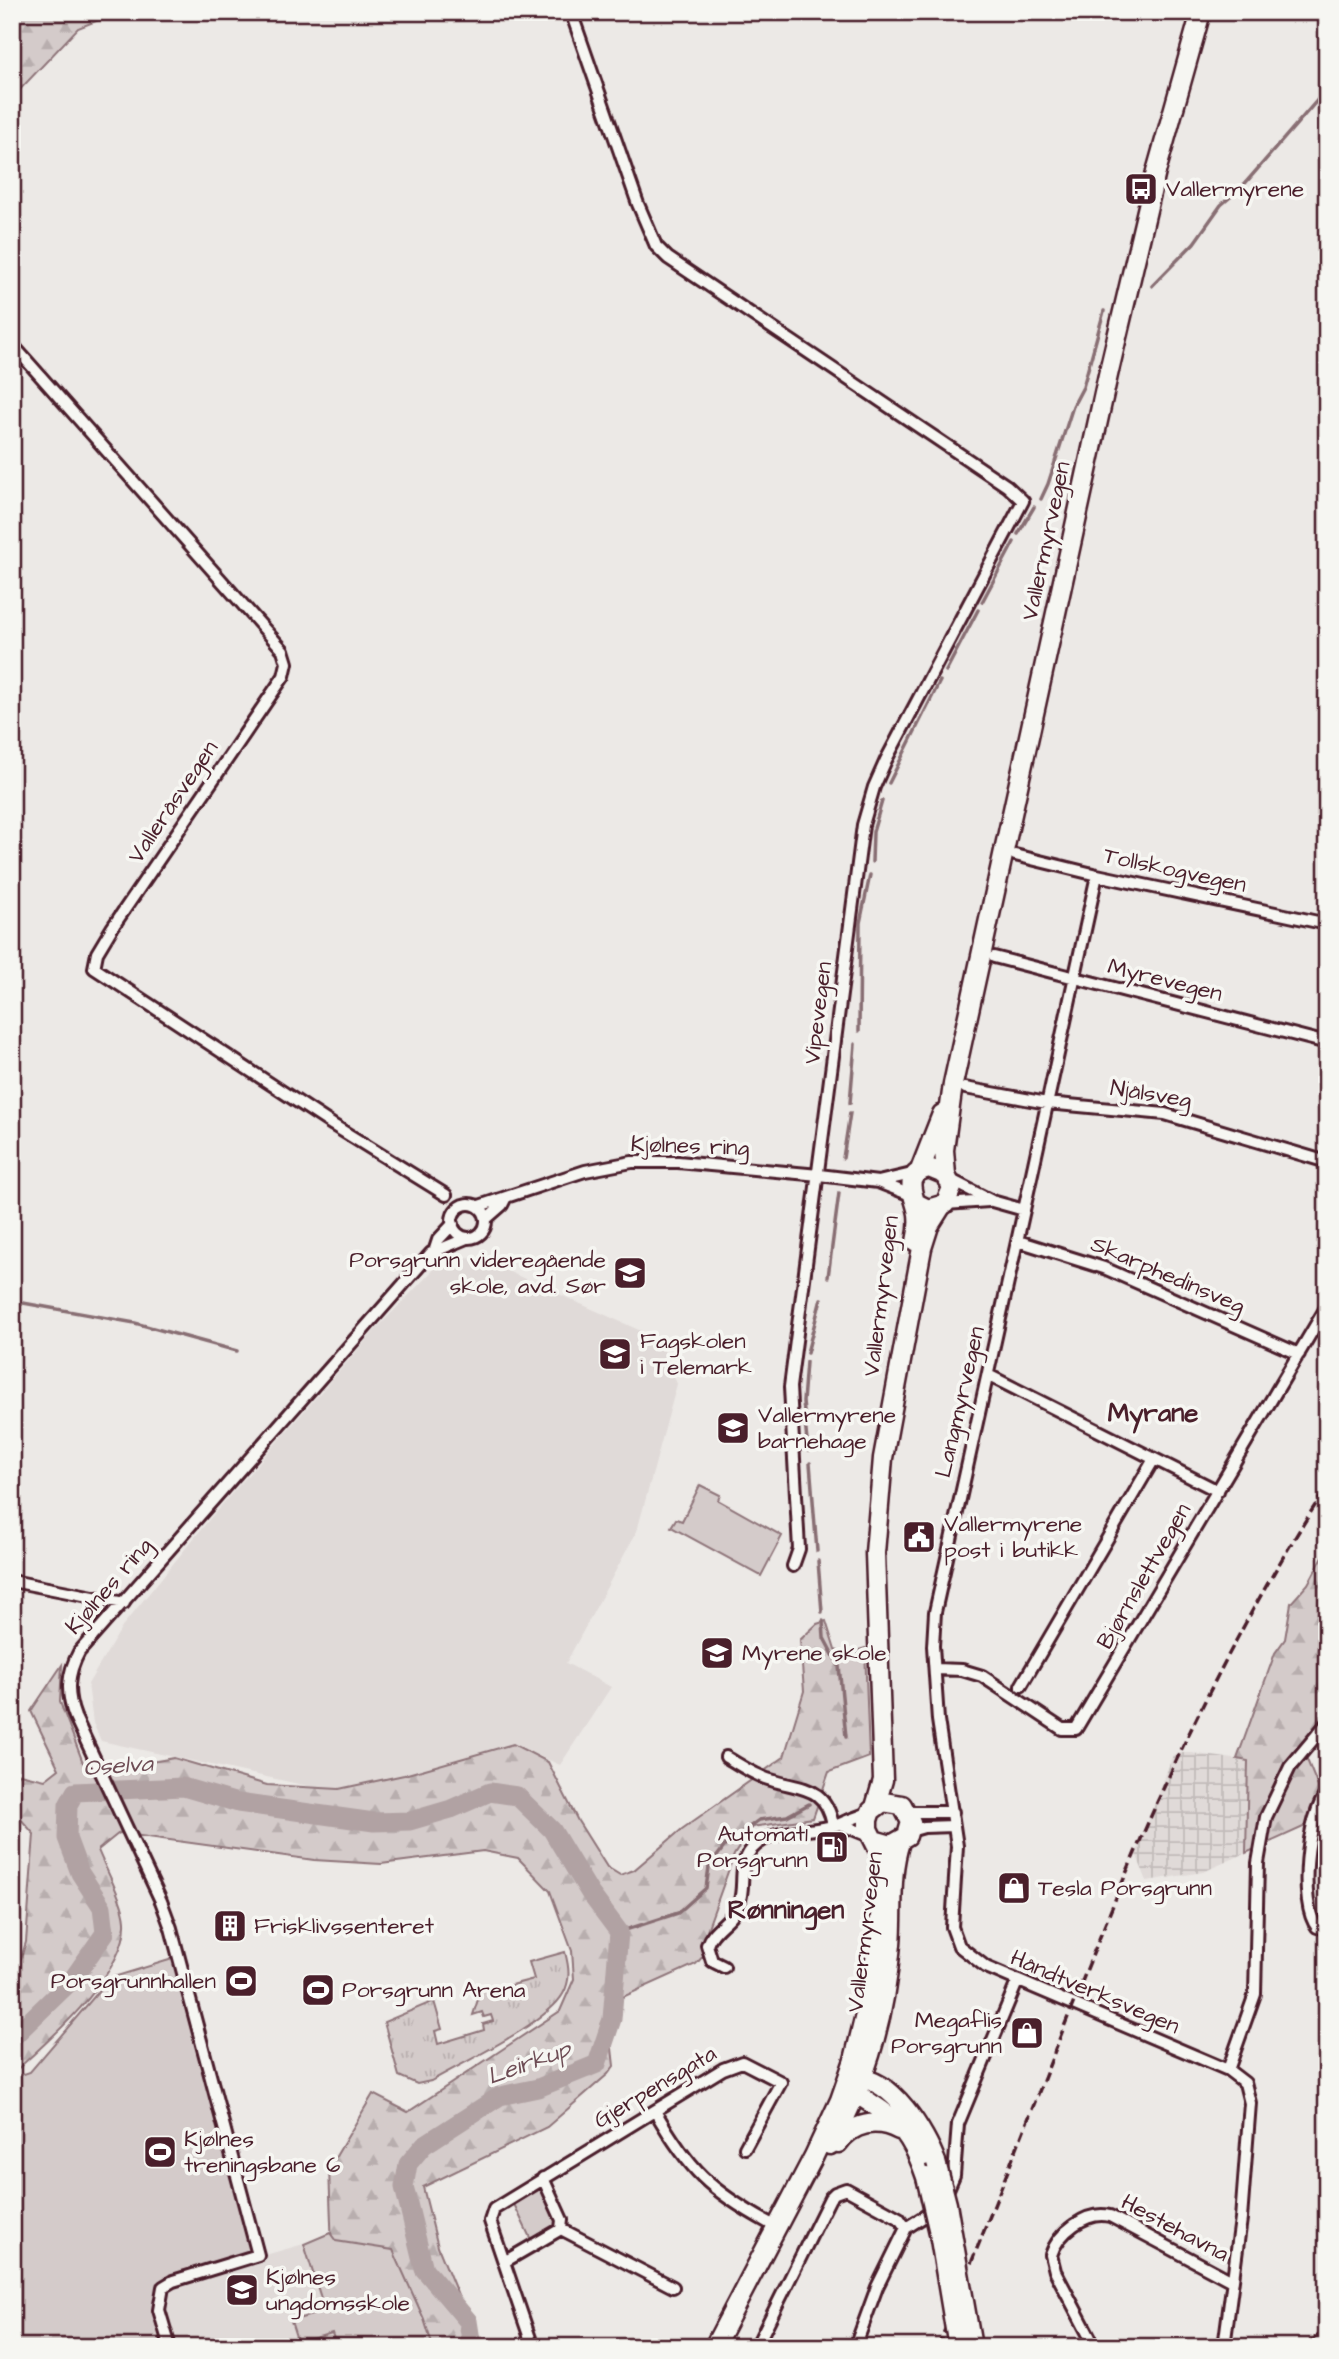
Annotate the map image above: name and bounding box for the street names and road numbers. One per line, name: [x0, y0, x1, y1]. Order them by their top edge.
street label: Vallermyrvegen: [1014, 458, 1079, 624]
street label: Valleråsvegen: [120, 734, 227, 870]
street label: Tollskogvegen: [1100, 839, 1249, 902]
street label: Myrevegen: [1104, 950, 1226, 1011]
street label: Vipevegen: [796, 960, 841, 1066]
street label: Njålsveg: [1108, 1072, 1194, 1117]
street label: Kjølnes ring: [630, 1128, 750, 1165]
street label: Vallermyrvegen: [855, 1214, 908, 1378]
street label: Skarphedinsveg: [1086, 1228, 1250, 1323]
street label: Langmyrvegen: [927, 1323, 994, 1481]
street label: Bjørnslettvegen: [1089, 1497, 1200, 1655]
street label: Kjølnes ring: [58, 1531, 161, 1642]
street label: Vallermyrvegen: [839, 1850, 892, 2014]
street label: Håndtverksvegen: [1005, 1942, 1185, 2043]
street label: Gjerpensgata: [588, 2038, 723, 2137]
street label: Hestehavna: [1115, 2186, 1235, 2270]

